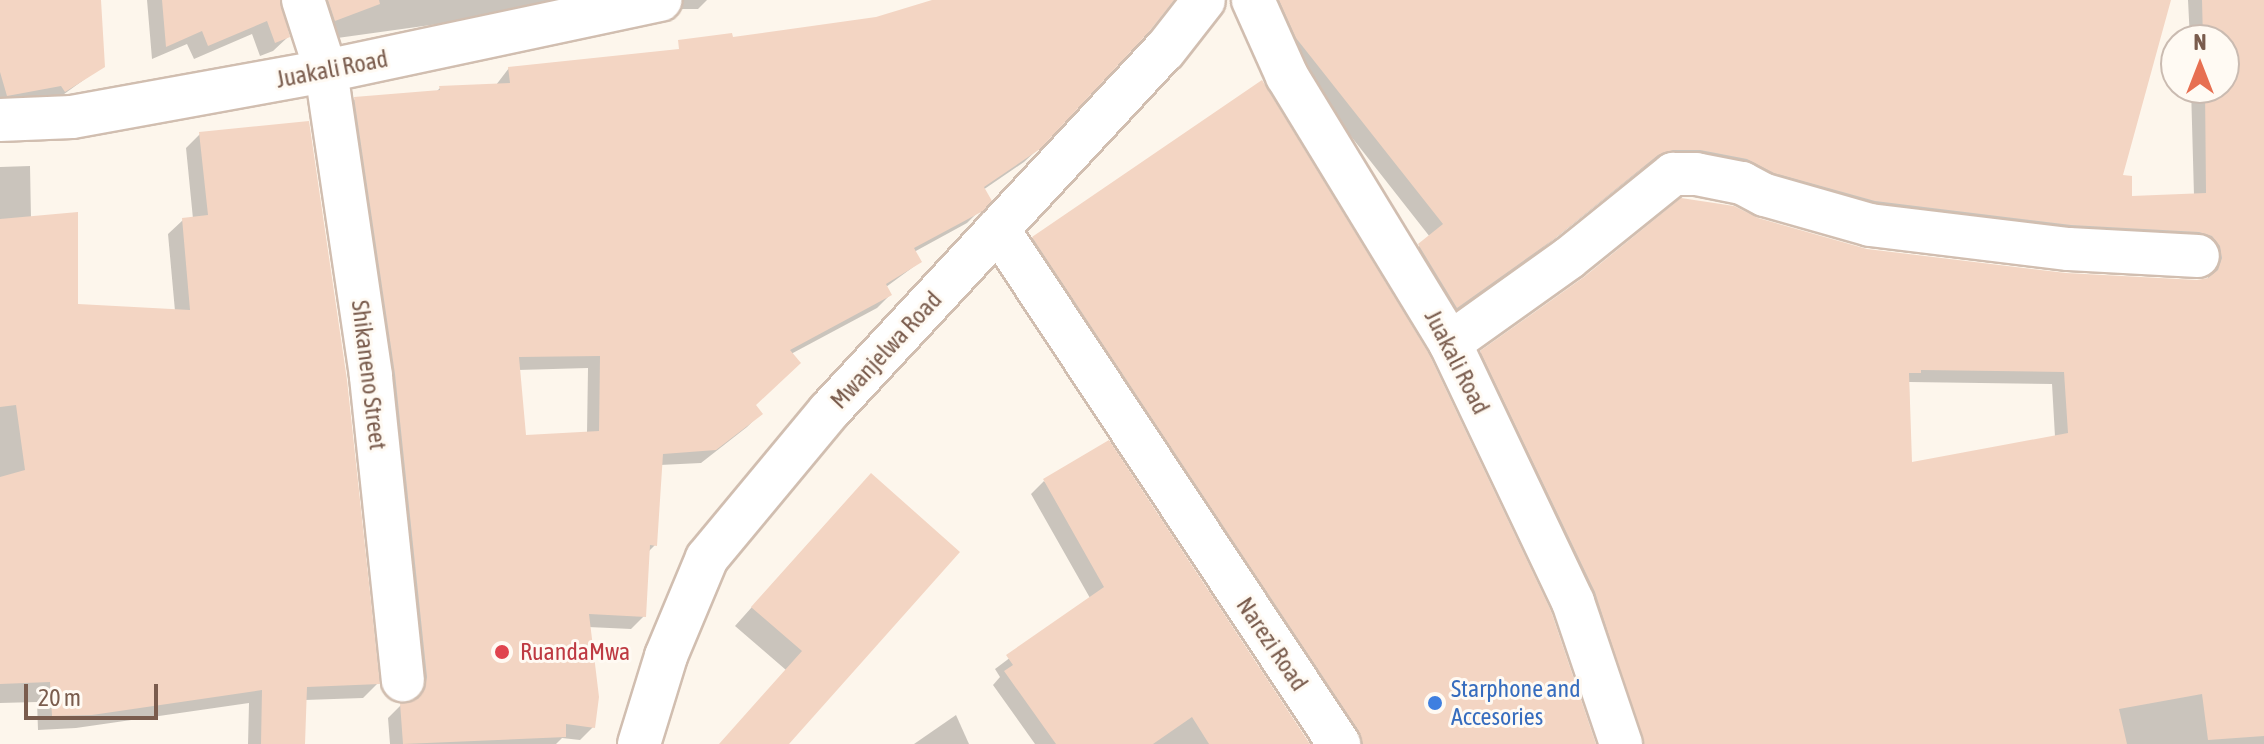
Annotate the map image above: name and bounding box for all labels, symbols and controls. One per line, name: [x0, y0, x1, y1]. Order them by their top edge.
north arrow: [2160, 24, 2240, 104]
text: N: [2194, 29, 2206, 55]
street label: Juakali Road: [274, 44, 390, 94]
street label: Mwanjelwa Road: [824, 285, 948, 415]
street label: Shikaneno Street: [346, 299, 392, 451]
street label: Juakali Road: [1418, 305, 1496, 419]
street label: Narezi Road: [1230, 592, 1314, 696]
place label: RuandaMwa: [520, 638, 630, 666]
marker: RuandaMwa: [491, 641, 513, 663]
scale bar: [28, 668, 162, 718]
place label: Starphone and Accesories: [1451, 675, 1581, 731]
text: 20 m: [38, 684, 81, 711]
marker: Starphone and Accesories: [1426, 694, 1444, 712]

